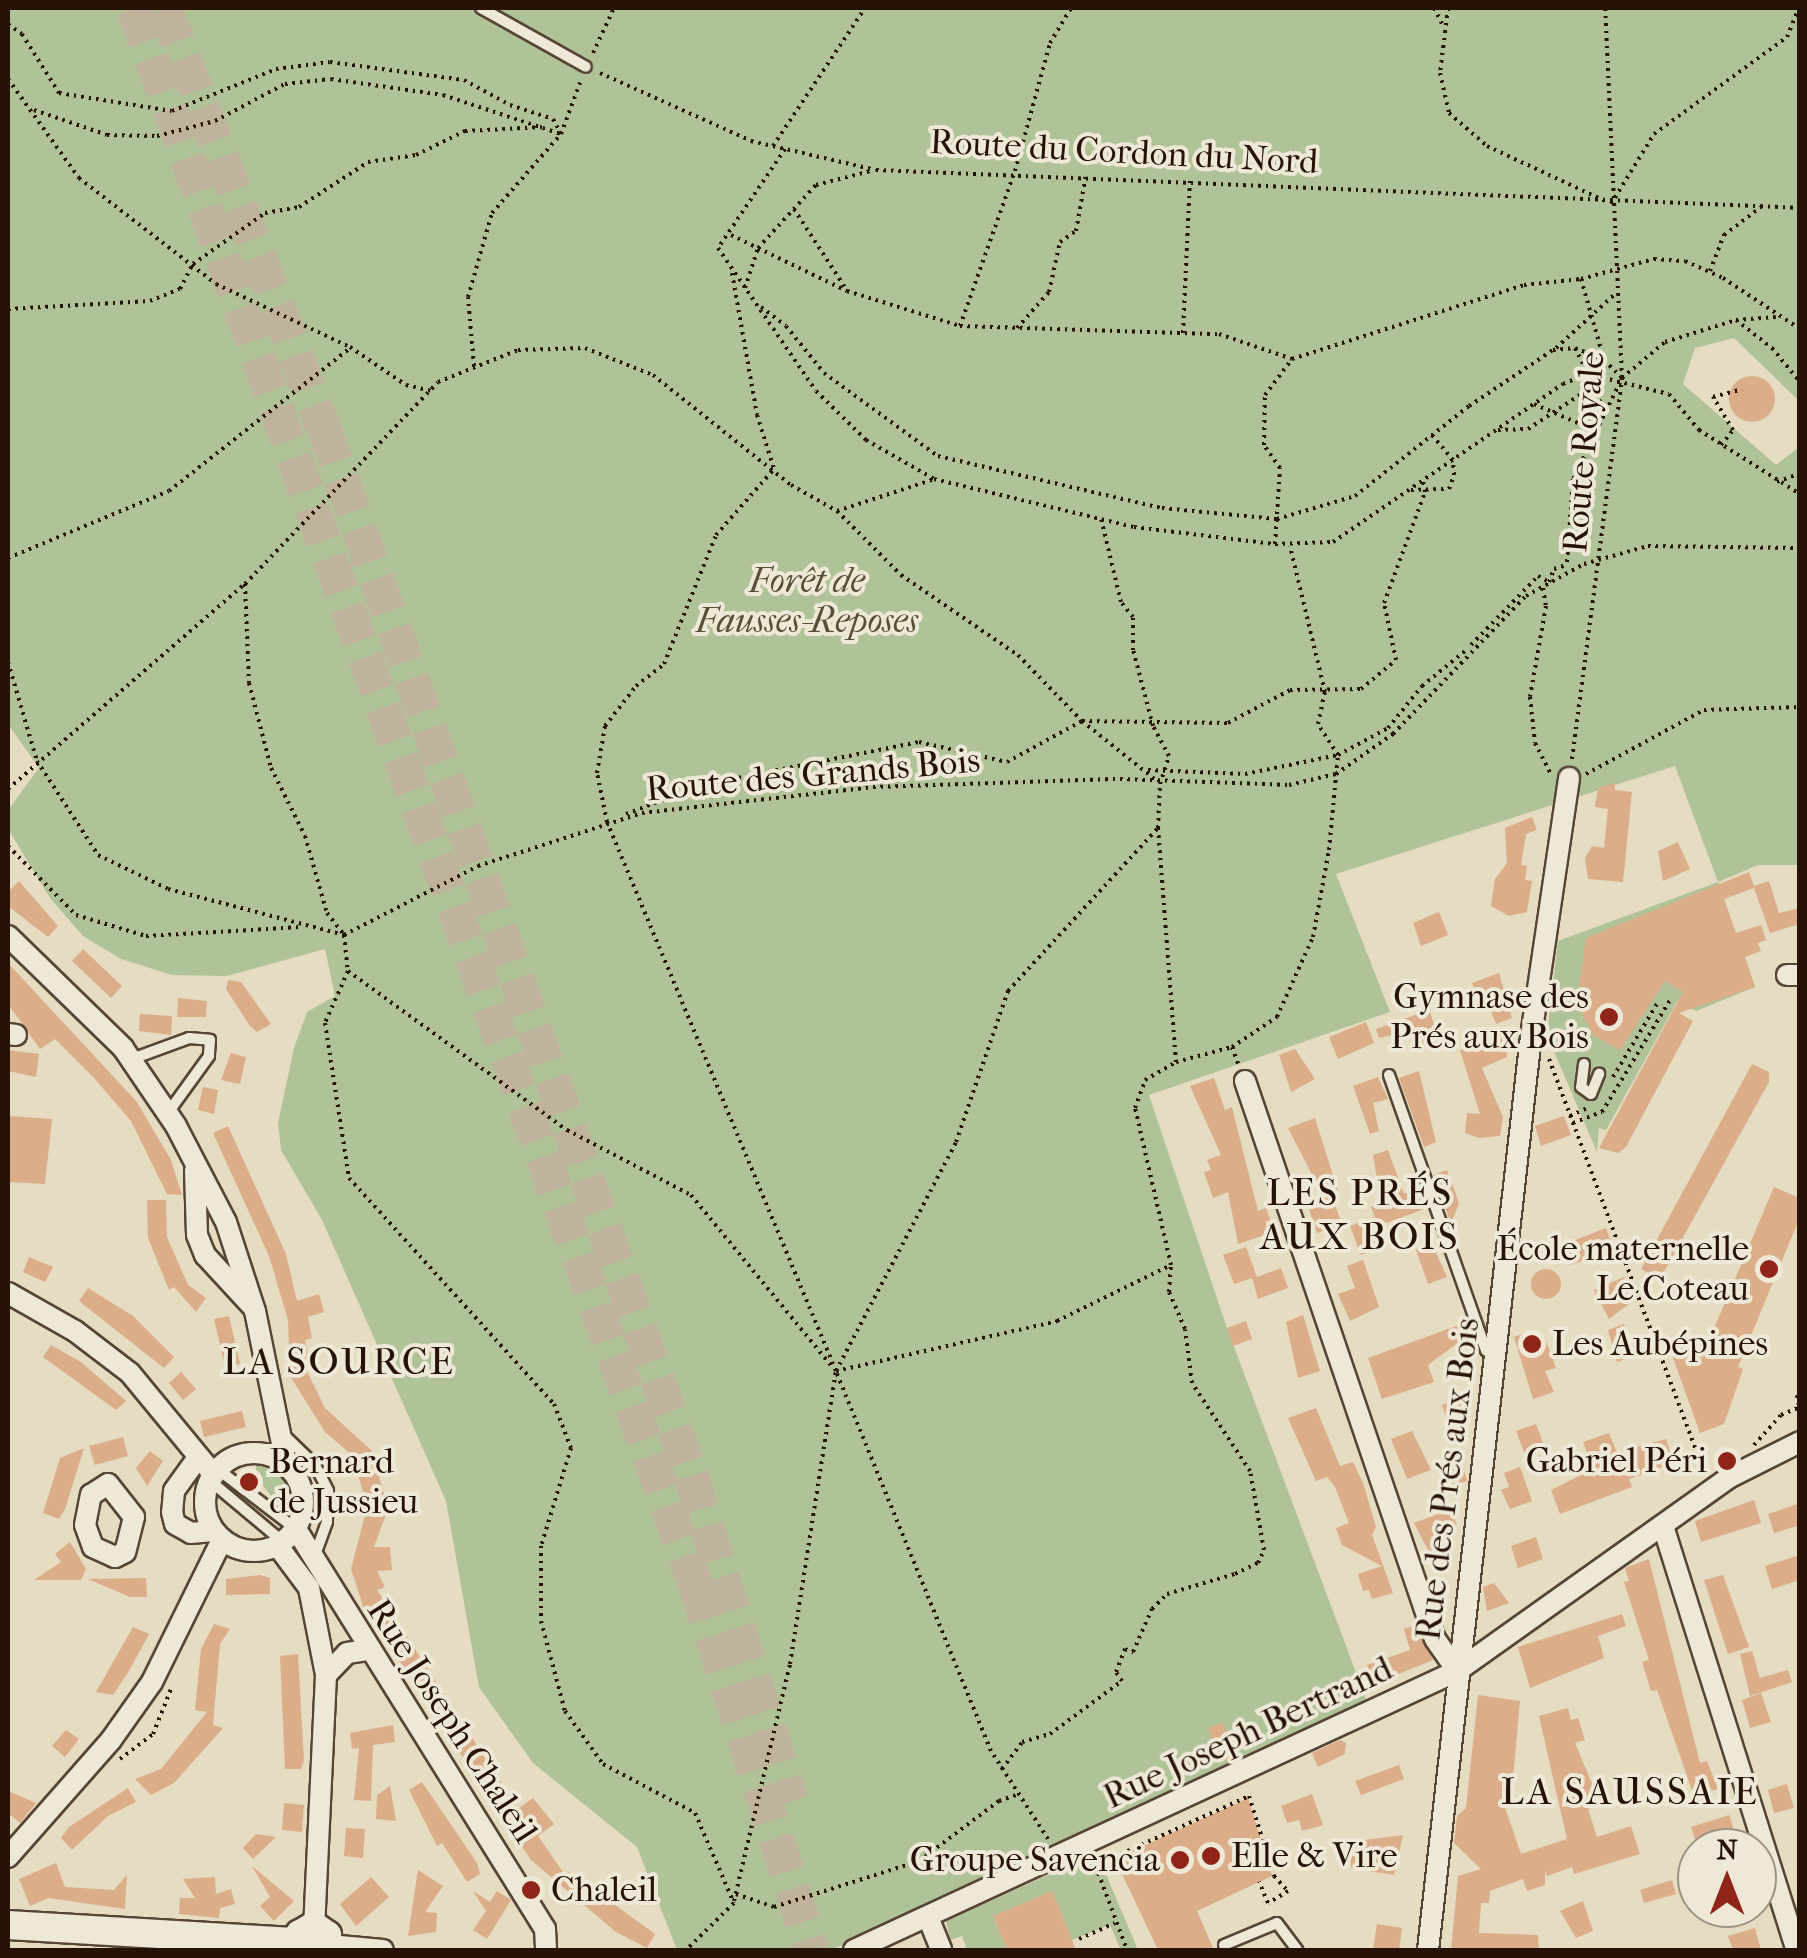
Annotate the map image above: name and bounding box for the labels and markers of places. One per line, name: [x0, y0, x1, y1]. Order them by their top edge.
place label: Gymnase des Prés aux Bois: [1390, 976, 1589, 1058]
marker: Gymnase des Prés aux Bois: [1598, 1006, 1620, 1028]
place label: École maternelle Le Coteau: [1497, 1228, 1749, 1310]
marker: École maternelle Le Coteau: [1758, 1258, 1780, 1280]
place label: Les Aubépines: [1552, 1323, 1768, 1365]
marker: Les Aubépines: [1521, 1333, 1543, 1355]
place label: Gabriel Péri: [1526, 1440, 1707, 1482]
place label: Bernard de Jussieu: [269, 1441, 418, 1523]
marker: Gabriel Péri: [1716, 1450, 1738, 1472]
marker: Bernard de Jussieu: [238, 1471, 260, 1493]
place label: Elle & Vire: [1231, 1835, 1398, 1877]
place label: Groupe Savencia: [910, 1839, 1160, 1881]
marker: Elle & Vire: [1200, 1845, 1222, 1867]
marker: Groupe Savencia: [1169, 1849, 1191, 1871]
place label: Chaleil: [551, 1869, 657, 1911]
marker: Chaleil: [520, 1879, 542, 1901]

